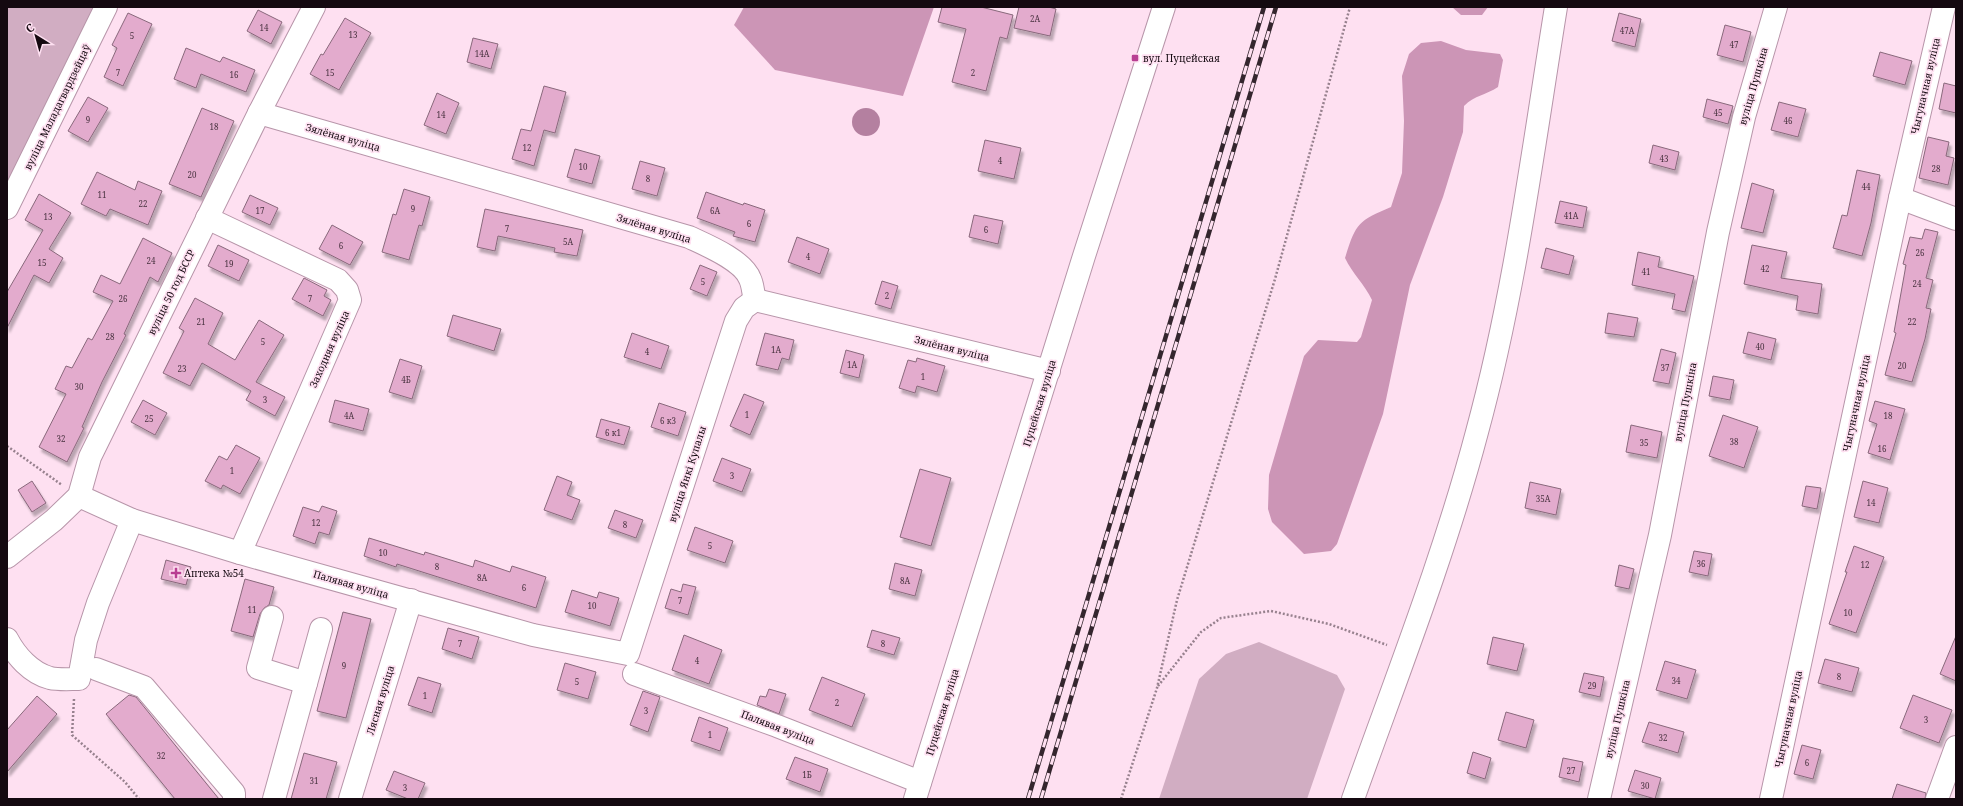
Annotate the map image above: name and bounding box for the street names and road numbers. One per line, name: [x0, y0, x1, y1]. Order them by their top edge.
street label: Чыгуначная вуліца: [1907, 36, 1943, 136]
street label: вуліца Маладагвардзейцаў: [20, 42, 94, 172]
street label: вуліца Пушкіна: [1735, 45, 1771, 127]
street label: Зялёная вуліца: [304, 120, 382, 154]
street label: Зялёная вуліца: [615, 210, 693, 246]
street label: вуліца 50 год БССР: [144, 247, 198, 337]
street label: Заходняя вуліца: [306, 308, 352, 390]
street label: Зялёная вуліца: [913, 332, 991, 364]
street label: Чыгуначная вуліца: [1839, 353, 1873, 453]
street label: Пуцейская вуліца: [1019, 358, 1059, 448]
street label: вуліца Пушкіна: [1670, 361, 1700, 443]
street label: вуліца Янкі Купалы: [665, 424, 709, 524]
street label: Палявая вуліца: [312, 567, 391, 602]
street label: Лясная вуліца: [363, 663, 397, 736]
street label: Пуцейская вуліца: [922, 667, 962, 757]
street label: Чыгуначная вуліца: [1771, 669, 1805, 769]
street label: вуліца Пушкіна: [1601, 678, 1633, 760]
street label: Палявая вуліца: [739, 706, 817, 748]

